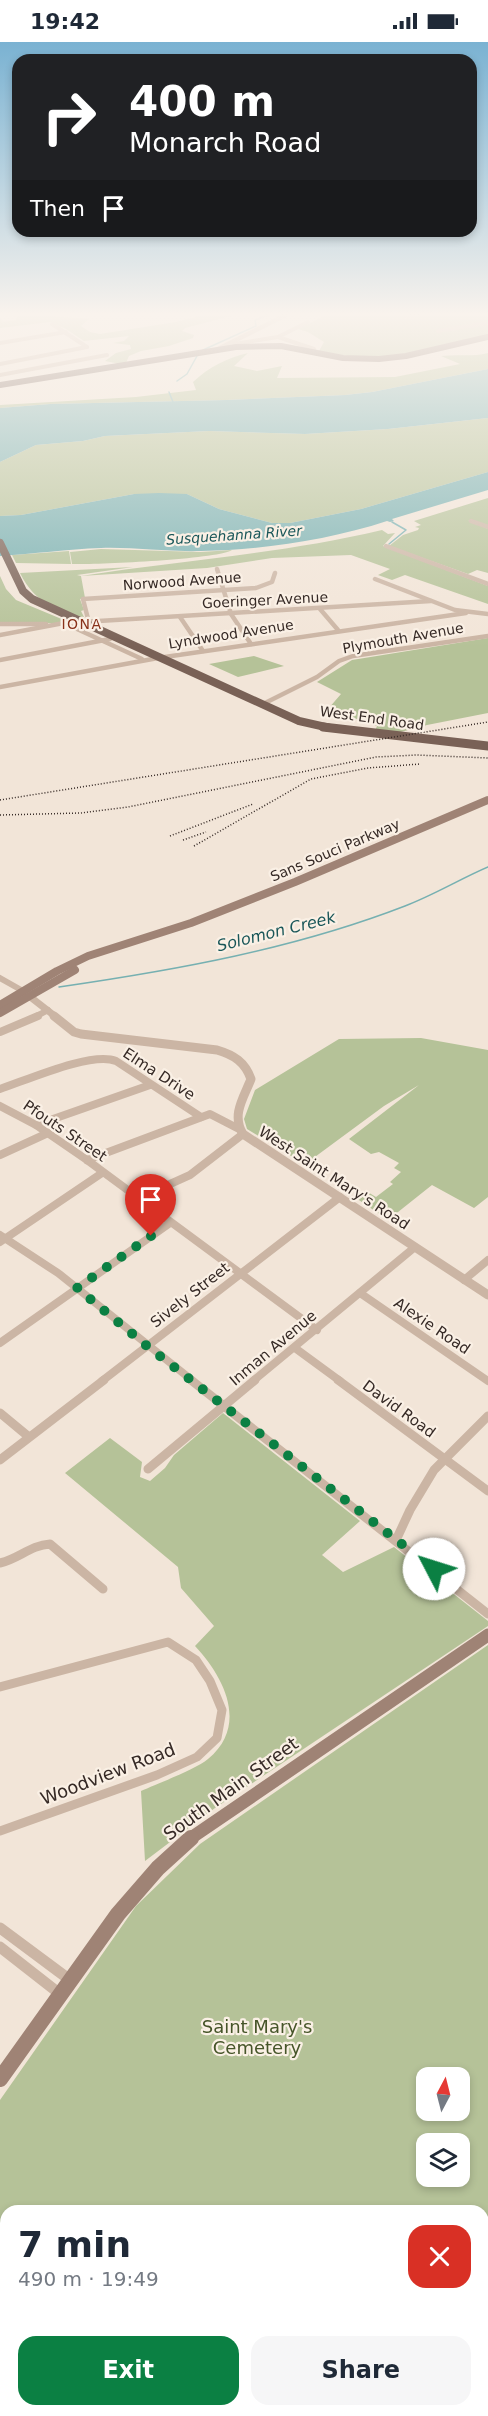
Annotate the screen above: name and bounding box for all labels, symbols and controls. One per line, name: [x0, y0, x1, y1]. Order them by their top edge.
text: 19:42: [30, 9, 100, 34]
text: 400 m: [129, 77, 275, 126]
icon: right: [30, 78, 108, 156]
text: Monarch Road: [129, 127, 321, 158]
icon: arrive: [97, 192, 130, 225]
text: Then: [30, 196, 85, 221]
water label: Susquehanna River: [166, 522, 304, 548]
street label: Norwood Avenue: [122, 569, 242, 593]
street label: Goeringer Avenue: [202, 589, 328, 611]
district label: IONA: [61, 616, 103, 632]
street label: Lyndwood Avenue: [167, 616, 295, 652]
street label: Plymouth Avenue: [341, 619, 465, 657]
street label: West End Road: [319, 703, 425, 733]
street label: Sans Souci Parkway: [268, 815, 402, 885]
water label: Solomon Creek: [215, 907, 338, 955]
street label: Elma Drive: [120, 1044, 198, 1104]
street label: Pfouts Street: [20, 1096, 110, 1166]
street label: West Saint Mary's Road: [255, 1122, 413, 1234]
pin: [125, 1174, 176, 1236]
icon: arrive: [134, 1183, 167, 1216]
street label: Sively Street: [147, 1259, 233, 1331]
street label: Alexie Road: [390, 1294, 474, 1358]
street label: Inman Avenue: [226, 1306, 320, 1390]
street label: David Road: [359, 1377, 439, 1441]
position arrow: [402, 1537, 466, 1601]
street label: South Main Street: [159, 1733, 302, 1845]
street label: Woodview Road: [38, 1738, 178, 1809]
park label: Saint Mary's Cemetery: [202, 2016, 312, 2058]
north arrow: [416, 2067, 470, 2121]
map controls: [416, 2067, 470, 2187]
button: layers: [416, 2133, 470, 2187]
text: 7 min: [18, 2224, 131, 2265]
button: close: [408, 2225, 471, 2288]
text: 490 m · 19:49: [18, 2267, 159, 2291]
button: Exit: [18, 2336, 239, 2405]
button: Share: [251, 2336, 471, 2405]

